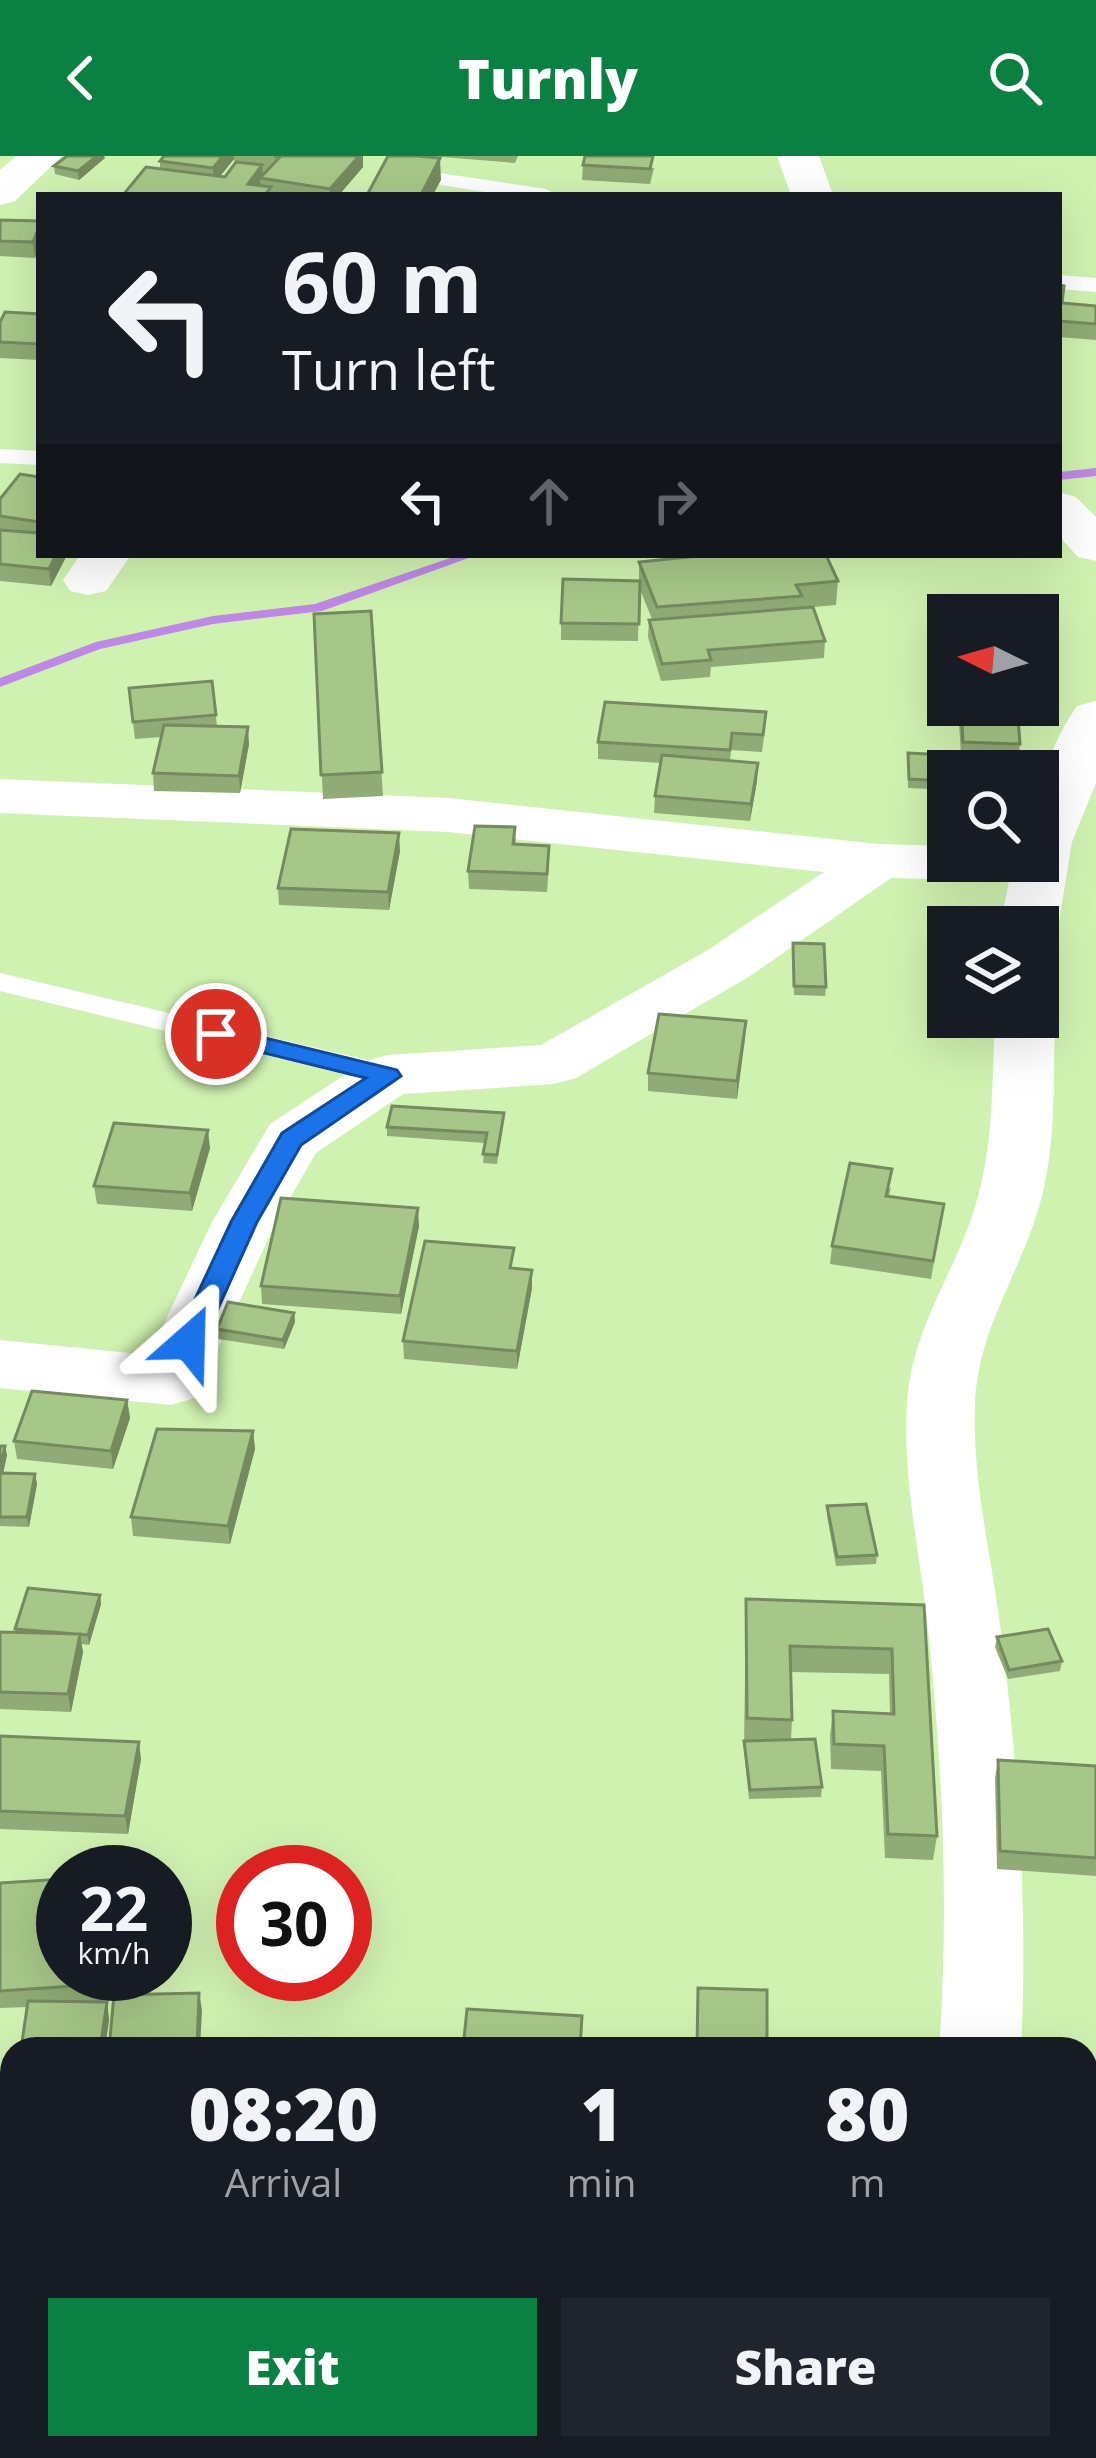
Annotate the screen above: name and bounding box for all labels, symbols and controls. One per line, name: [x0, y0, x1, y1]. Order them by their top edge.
text: Turnly: [458, 41, 638, 115]
icon: back: [48, 45, 114, 111]
icon: search: [982, 45, 1048, 111]
text: 60 m: [282, 223, 482, 338]
icon: left: [84, 240, 240, 396]
text: Turn left: [282, 332, 495, 406]
icon: left: [390, 468, 456, 534]
icon: ahead: [516, 468, 582, 534]
icon: right: [642, 468, 708, 534]
north arrow: [927, 594, 1059, 726]
map controls: [927, 594, 1059, 1038]
button: search: [927, 750, 1059, 882]
button: layers: [927, 906, 1059, 1038]
pin: [165, 983, 267, 1085]
icon: arrive: [183, 1001, 249, 1067]
position arrow: [126, 1279, 252, 1405]
speed limit sign: 30: [216, 1845, 372, 2001]
text: 22: [80, 1867, 148, 1949]
text: km/h: [78, 1932, 150, 1973]
text: 08:20: [189, 2064, 378, 2162]
text: 1: [581, 2064, 623, 2162]
text: 80: [825, 2064, 909, 2162]
text: Arrival: [225, 2155, 342, 2208]
text: min: [567, 2155, 637, 2208]
text: m: [849, 2155, 885, 2208]
button: Exit: [48, 2298, 537, 2436]
button: Share: [561, 2298, 1050, 2436]

